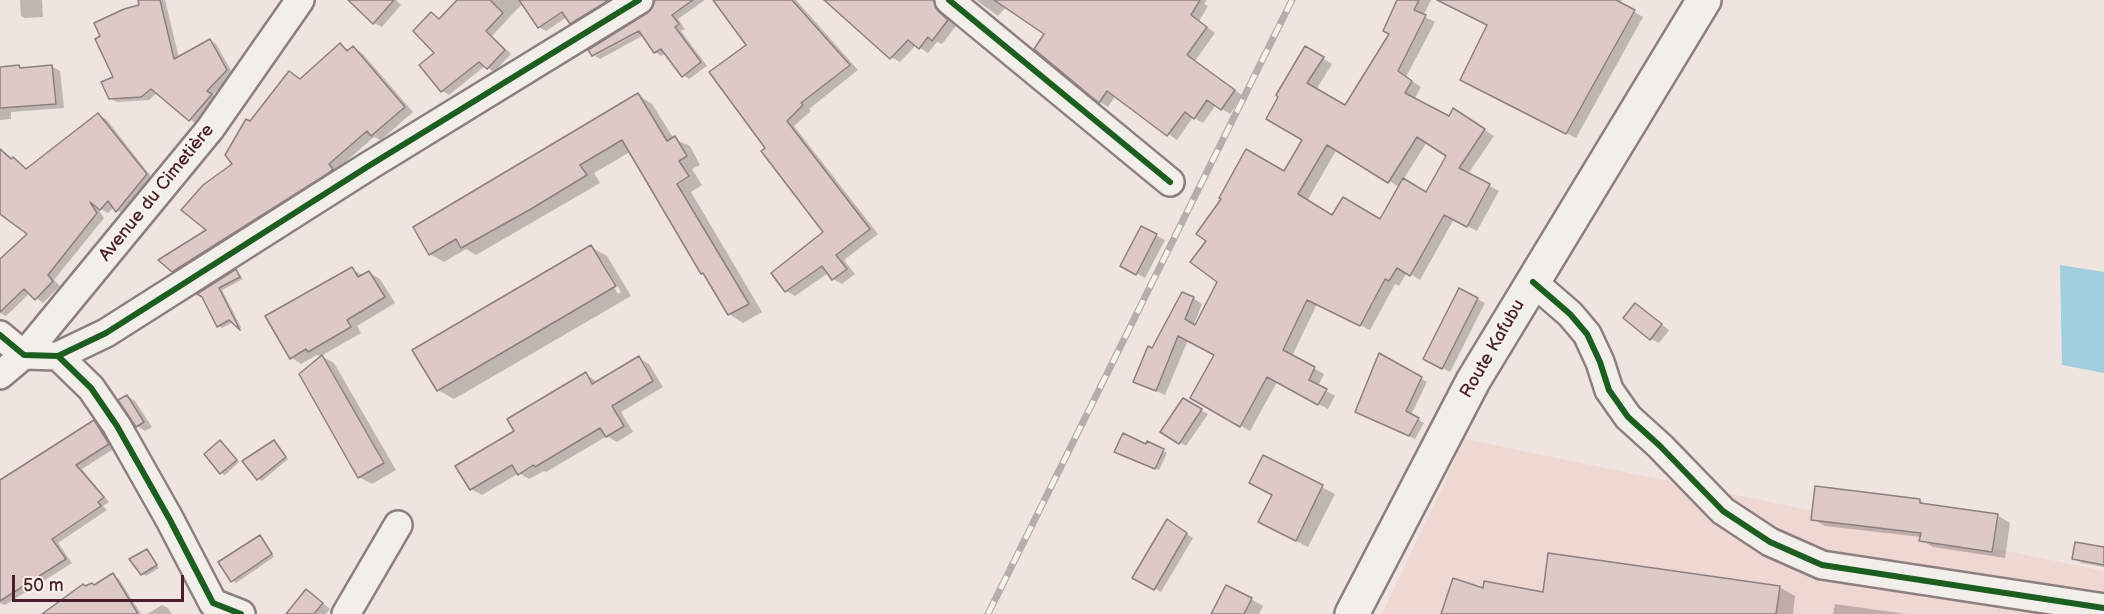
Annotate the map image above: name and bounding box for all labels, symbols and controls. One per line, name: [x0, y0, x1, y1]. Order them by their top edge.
street label: Avenue du Cimetière: [95, 120, 219, 266]
street label: Route Kafubu: [1456, 296, 1530, 402]
scale bar: [15, 563, 188, 601]
text: 50 m: [23, 575, 64, 596]

